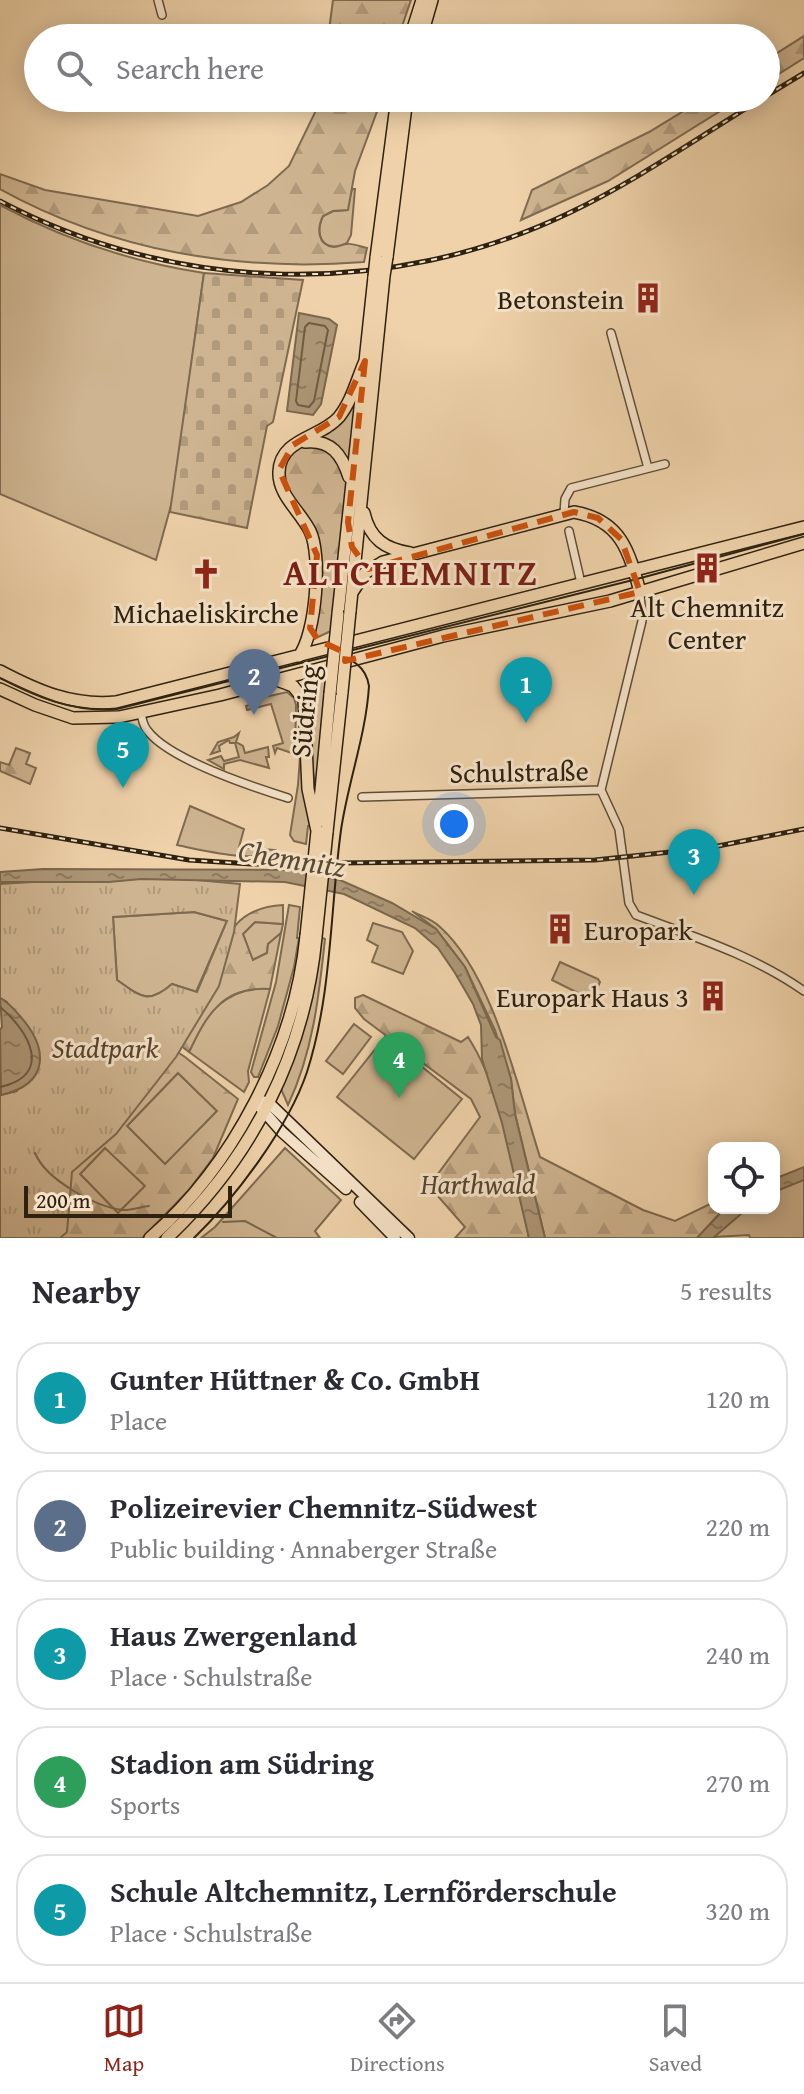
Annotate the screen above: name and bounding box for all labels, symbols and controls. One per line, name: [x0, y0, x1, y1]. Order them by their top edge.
search box: [24, 24, 780, 112]
icon: search: [52, 46, 96, 90]
text: Search here: [116, 46, 264, 90]
place label: Betonstein: [497, 278, 624, 319]
building icon: Betonstein: [631, 281, 665, 315]
district label: ALTCHEMNITZ: [283, 545, 539, 598]
building icon: Alt Chemnitz Center: [690, 551, 724, 585]
church icon: Michaeliskirche: [189, 557, 223, 591]
place label: Alt Chemnitz Center: [630, 586, 784, 659]
place label: Michaeliskirche: [113, 592, 299, 633]
pin: 2: [228, 649, 280, 715]
pin: 1: [500, 657, 552, 723]
street label: Südring: [279, 663, 329, 759]
pin: 5: [97, 722, 149, 788]
street label: Schulstraße: [449, 749, 589, 793]
your location: [434, 804, 474, 844]
water label: Chemnitz: [235, 828, 349, 888]
pin: 3: [668, 829, 720, 895]
place label: Europark: [584, 909, 694, 950]
building icon: Europark: [543, 912, 577, 946]
place label: Europark Haus 3: [496, 976, 689, 1017]
building icon: Europark Haus 3: [696, 979, 730, 1013]
park label: Stadtpark: [52, 1027, 158, 1068]
pin: 4: [373, 1032, 425, 1098]
map controls: [708, 1142, 780, 1214]
button: locate: [708, 1142, 780, 1214]
park label: Harthwald: [420, 1163, 535, 1204]
scale bar: [24, 1182, 232, 1218]
text: 200 m: [36, 1184, 91, 1216]
text: Nearby: [32, 1266, 141, 1315]
text: 5 results: [680, 1271, 772, 1310]
text: Gunter Hüttner & Co. GmbH: [110, 1357, 480, 1401]
text: 1: [53, 1379, 67, 1418]
text: 120 m: [705, 1379, 770, 1418]
text: Place: [110, 1401, 167, 1440]
text: Polizeirevier Chemnitz-Südwest: [110, 1485, 537, 1529]
text: 2: [53, 1507, 67, 1546]
text: 220 m: [705, 1507, 770, 1546]
text: Public building · Annaberger Straße: [110, 1529, 497, 1568]
text: Haus Zwergenland: [110, 1613, 357, 1657]
text: 3: [53, 1635, 67, 1674]
text: 240 m: [705, 1635, 770, 1674]
text: Place · Schulstraße: [110, 1657, 313, 1696]
text: Stadion am Südring: [110, 1741, 374, 1785]
text: 4: [53, 1763, 67, 1802]
text: 270 m: [705, 1763, 770, 1802]
text: Sports: [110, 1785, 180, 1824]
text: Schule Altchemnitz, Lernförderschule: [110, 1869, 617, 1913]
text: 5: [53, 1891, 67, 1930]
text: 320 m: [705, 1891, 770, 1930]
text: Place · Schulstraße: [110, 1913, 313, 1952]
tab: Map: [102, 1999, 146, 2079]
tab: Directions: [350, 1999, 445, 2079]
tab: Saved: [649, 1999, 702, 2079]

